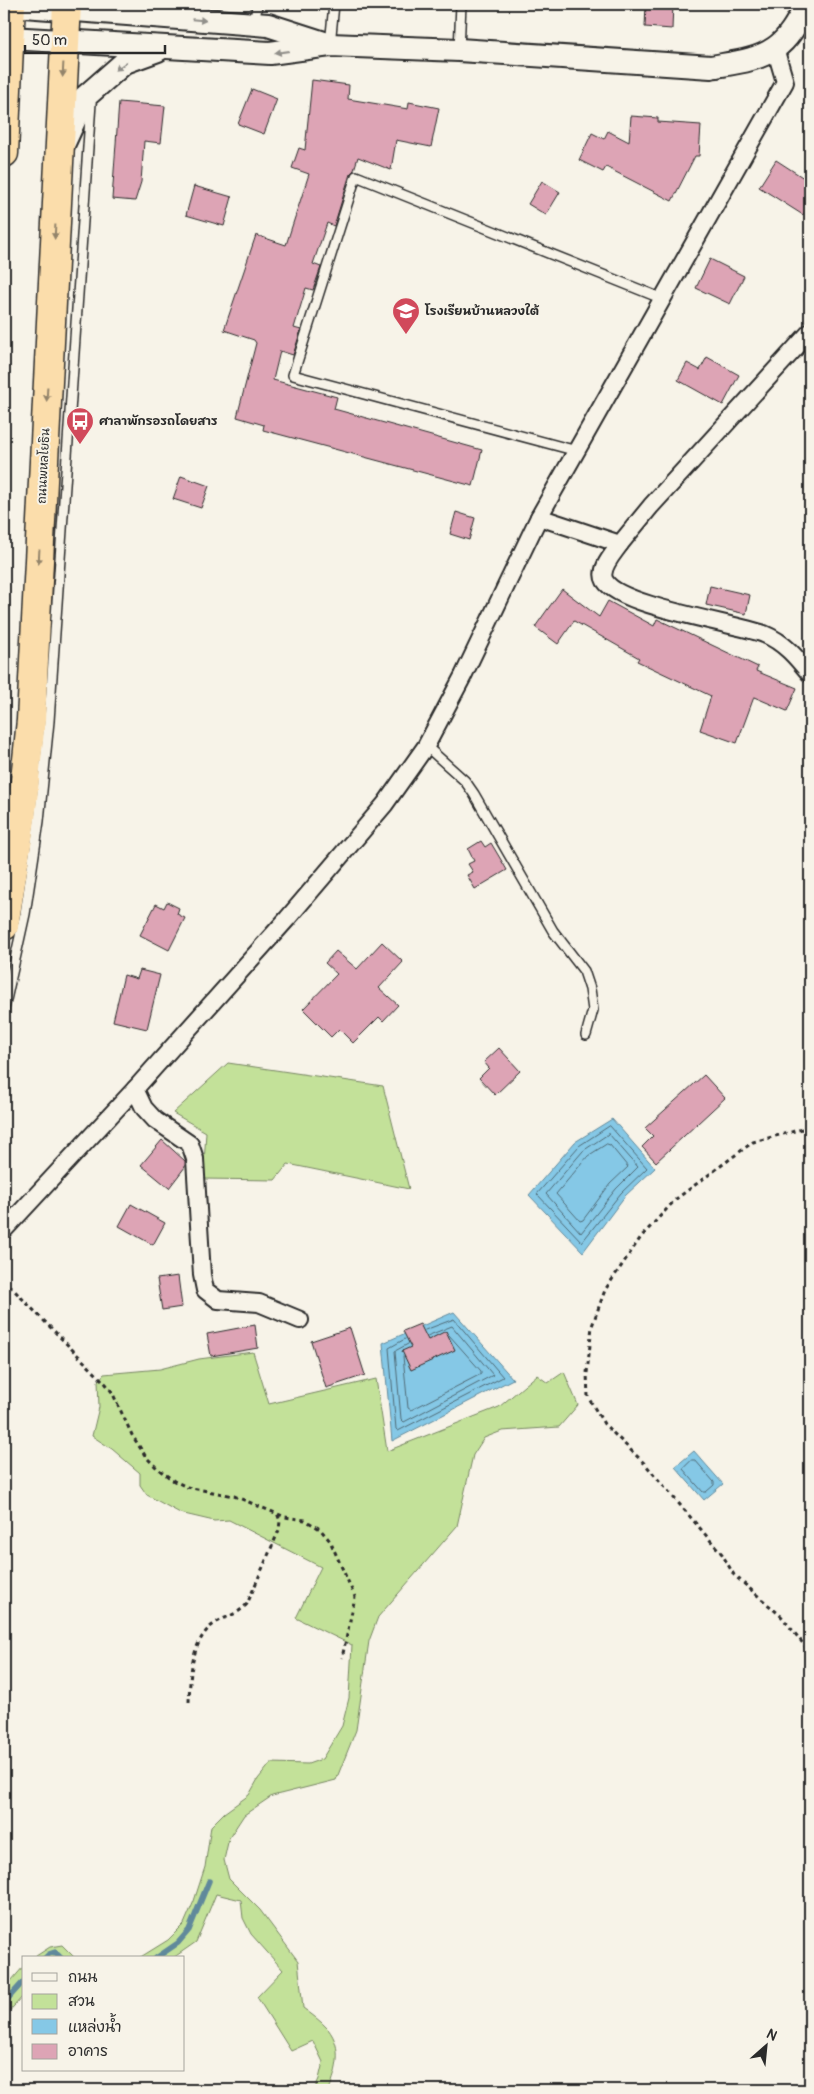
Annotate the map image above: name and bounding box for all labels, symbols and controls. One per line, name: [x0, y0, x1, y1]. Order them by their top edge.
one-way arrow: [191, 16, 207, 24]
scale bar: [25, 22, 165, 54]
text: 50 m: [32, 31, 67, 50]
one-way arrow: [274, 48, 290, 56]
one-way arrow: [114, 61, 128, 71]
one-way arrow: [59, 62, 67, 78]
one-way arrow: [51, 224, 59, 240]
school or university icon: โรงเรียนบ้านหลวงใต้: [391, 296, 421, 335]
place label: โรงเรียนบ้านหลวงใต้: [424, 303, 540, 319]
one-way arrow: [43, 387, 51, 403]
bus stop icon: ศาลาพักรอรถโดยสาร: [65, 406, 95, 445]
place label: ศาลาพักรอรถโดยสาร: [99, 413, 218, 429]
street label: ถนนพหลโยธิน: [34, 428, 53, 504]
one-way arrow: [35, 549, 43, 565]
legend: [22, 1956, 185, 2072]
text: ถนน: [68, 1968, 97, 1987]
text: สวน: [68, 1992, 95, 2011]
text: แหล่งน้ำ: [68, 2013, 122, 2037]
north arrow: [742, 2022, 792, 2072]
text: N: [764, 2025, 780, 2045]
text: อาคาร: [68, 2042, 108, 2061]

